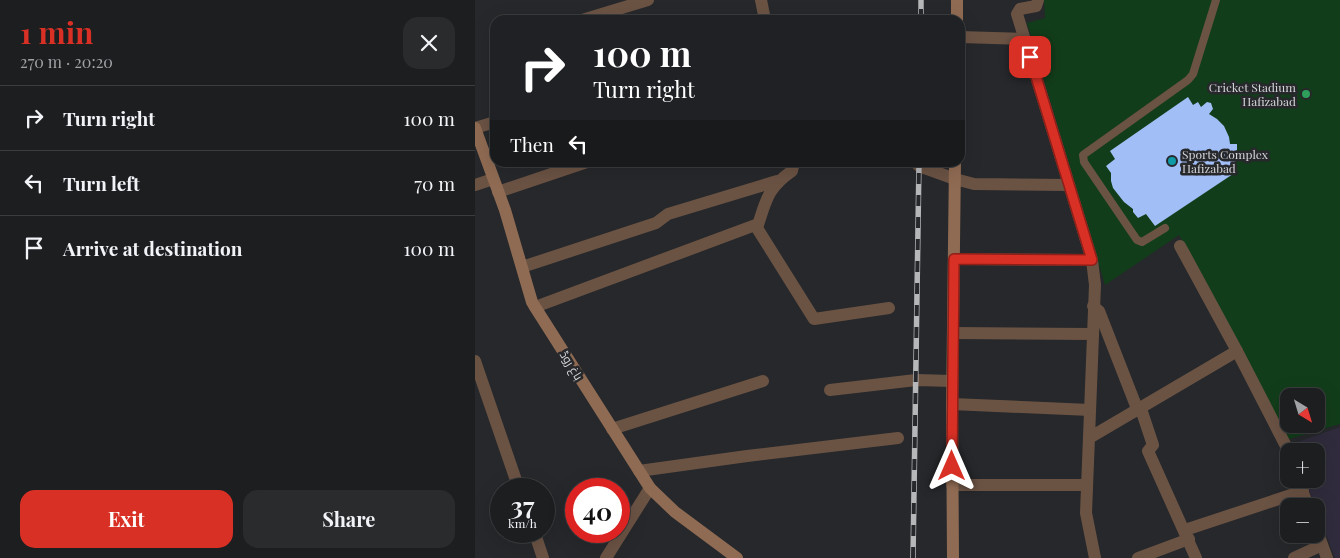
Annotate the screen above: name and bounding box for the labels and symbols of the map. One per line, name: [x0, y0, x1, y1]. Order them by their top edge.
pin: [1009, 36, 1051, 78]
place label: Cricket Stadium Hafizabad: [1209, 79, 1296, 109]
marker: Cricket Stadium Hafizabad: [1300, 88, 1312, 100]
place label: Sports Complex Hafizabad: [1182, 146, 1269, 176]
marker: Sports Complex Hafizabad: [1166, 155, 1178, 167]
street label: باغ روڈ: [556, 347, 587, 383]
north arrow: [1280, 388, 1325, 432]
position arrow: [925, 439, 977, 491]
speed limit sign: 40: [565, 478, 630, 543]

